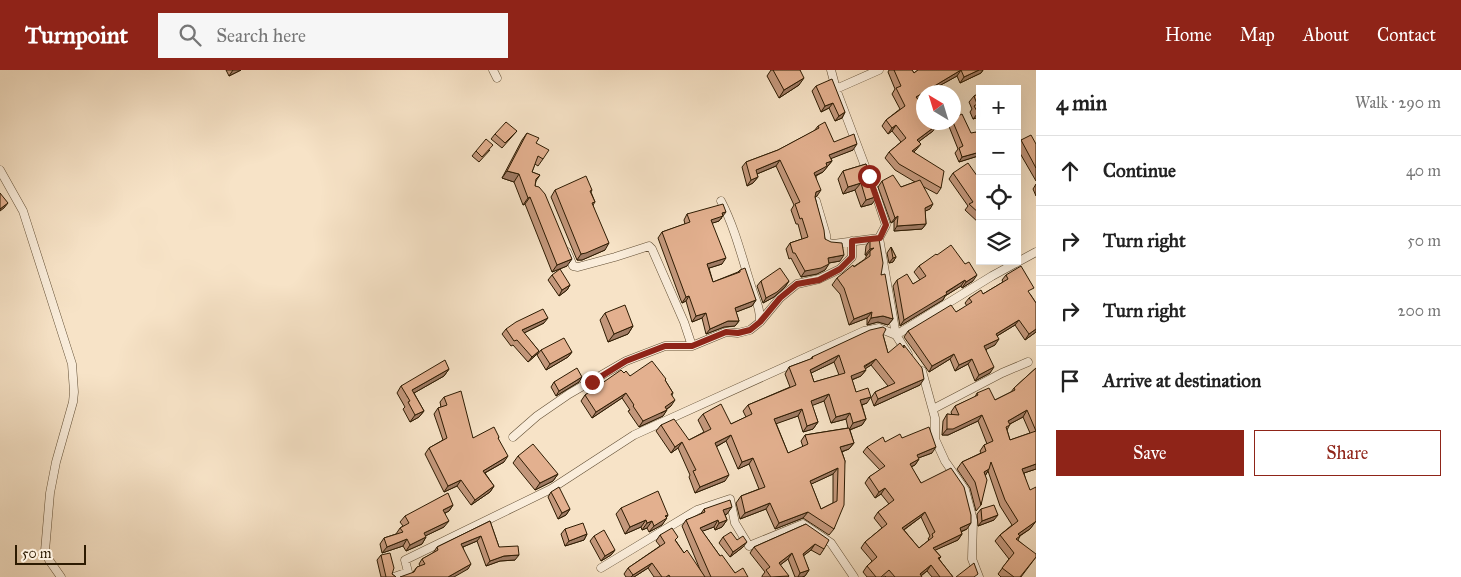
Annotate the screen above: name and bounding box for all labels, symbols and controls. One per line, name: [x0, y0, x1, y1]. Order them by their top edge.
search box: [158, 13, 508, 58]
text: Turnpoint: [25, 20, 128, 50]
icon: search: [176, 21, 204, 49]
text: Search here: [216, 24, 306, 47]
text: Home: [1165, 24, 1212, 46]
text: Map: [1240, 24, 1275, 46]
text: About: [1303, 24, 1349, 46]
text: Contact: [1377, 24, 1436, 46]
north arrow: [916, 85, 961, 130]
map controls: [976, 85, 1021, 265]
button: +: [976, 85, 1021, 130]
text: 4 min: [1056, 90, 1107, 116]
text: Walk · 290 m: [1355, 93, 1441, 112]
button: −: [976, 130, 1021, 175]
icon: ahead: [1056, 157, 1084, 185]
text: Continue: [1103, 159, 1176, 182]
text: 40 m: [1406, 161, 1441, 180]
route start: [858, 165, 881, 188]
button: locate: [976, 175, 1021, 220]
button: layers: [976, 220, 1021, 265]
icon: right: [1056, 227, 1084, 255]
text: Turn right: [1103, 229, 1186, 252]
text: 50 m: [1407, 231, 1441, 250]
icon: right: [1056, 297, 1084, 325]
text: Turn right: [1103, 299, 1186, 322]
text: 200 m: [1398, 301, 1441, 320]
icon: arrive: [1056, 367, 1084, 395]
text: Arrive at destination: [1103, 369, 1261, 392]
route end: [581, 371, 604, 394]
button: Save: [1056, 430, 1244, 476]
button: Share: [1254, 430, 1441, 476]
scale bar: [15, 542, 86, 565]
text: 50 m: [22, 545, 51, 562]

